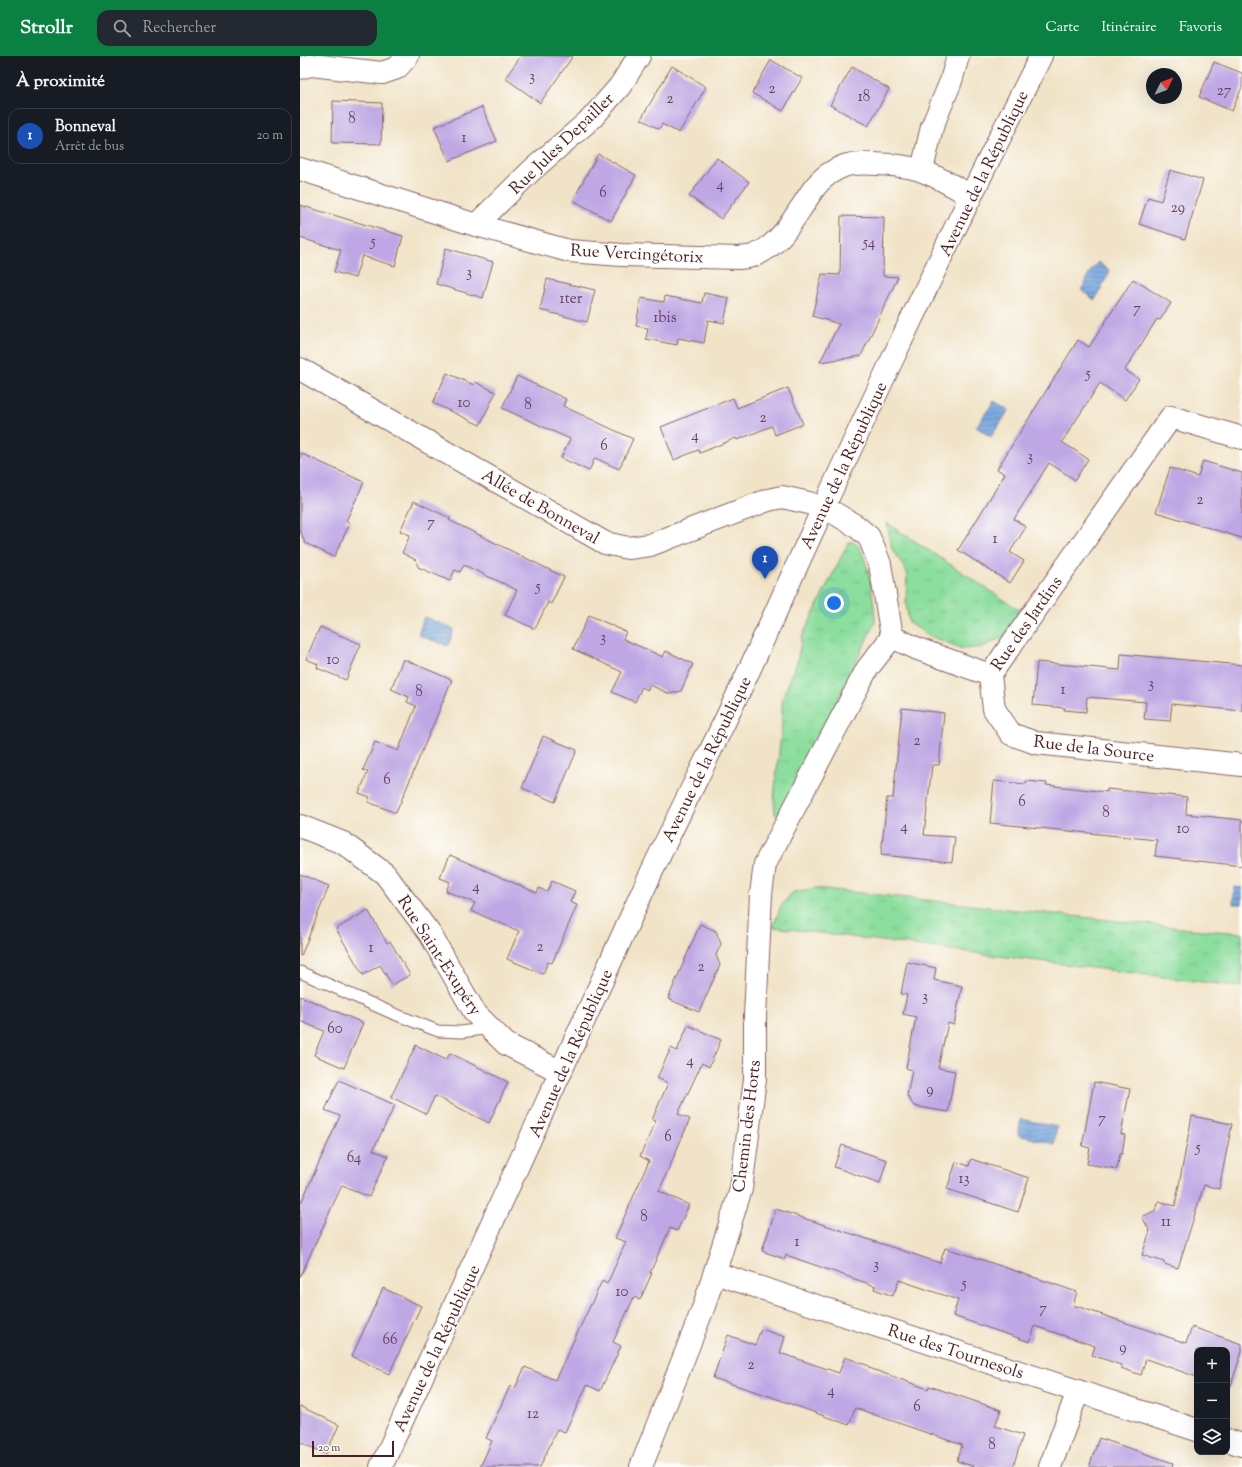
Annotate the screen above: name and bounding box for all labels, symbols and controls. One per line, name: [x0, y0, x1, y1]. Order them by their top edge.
search box: [97, 10, 377, 46]
text: Strollr: [20, 15, 73, 42]
icon: search: [111, 17, 133, 39]
text: Rechercher: [143, 18, 216, 39]
text: Carte: [1046, 18, 1079, 38]
text: Itinéraire: [1101, 18, 1157, 38]
text: Favoris: [1179, 18, 1222, 38]
house number: 3: [529, 67, 535, 88]
north arrow: [1146, 68, 1182, 104]
text: À proximité: [16, 70, 105, 94]
house number: 2: [768, 79, 776, 100]
house number: 27: [1217, 81, 1232, 102]
house number: 18: [858, 87, 870, 108]
street label: Avenue de la République: [934, 87, 1035, 261]
street label: Rue Jules Depailler: [505, 88, 621, 201]
house number: 2: [666, 89, 674, 110]
house number: 8: [348, 109, 356, 130]
text: Bonneval: [55, 117, 116, 138]
text: 1: [28, 127, 32, 145]
text: 20 m: [257, 127, 283, 145]
house number: 1: [461, 128, 467, 149]
text: Arrêt de bus: [55, 138, 124, 156]
house number: 4: [716, 175, 724, 196]
house number: 6: [599, 183, 607, 204]
house number: 29: [1171, 198, 1185, 219]
house number: 5: [369, 232, 376, 253]
house number: 54: [862, 233, 876, 254]
street label: Rue Vercingétorix: [570, 240, 704, 270]
house number: 3: [466, 263, 472, 284]
house number: 1ter: [560, 289, 583, 310]
house number: 7: [1133, 299, 1141, 320]
house number: 1bis: [653, 308, 677, 329]
house number: 5: [1084, 364, 1091, 385]
street label: Avenue de la République: [796, 378, 894, 553]
house number: 10: [458, 393, 471, 414]
house number: 8: [524, 395, 532, 416]
house number: 2: [759, 408, 767, 429]
house number: 4: [691, 426, 699, 447]
house number: 6: [600, 436, 608, 457]
house number: 3: [1027, 447, 1033, 468]
street label: Allée de Bonneval: [477, 464, 604, 551]
house number: 2: [1196, 490, 1204, 511]
house number: 7: [427, 513, 435, 534]
house number: 1: [992, 529, 998, 550]
pin: 1: [752, 546, 778, 579]
street label: Rue des Jardins: [986, 572, 1069, 676]
house number: 5: [534, 577, 541, 598]
your location: [824, 593, 844, 613]
house number: 3: [600, 628, 606, 649]
house number: 10: [327, 650, 340, 671]
street label: Avenue de la République: [657, 673, 758, 847]
house number: 3: [1148, 674, 1154, 695]
house number: 1: [1060, 680, 1066, 701]
house number: 8: [415, 682, 423, 703]
house number: 2: [913, 731, 921, 752]
street label: Rue de la Source: [1032, 731, 1156, 769]
house number: 6: [383, 770, 391, 791]
house number: 6: [1018, 792, 1026, 813]
house number: 8: [1102, 803, 1110, 824]
house number: 4: [900, 817, 908, 838]
house number: 10: [1177, 819, 1190, 840]
house number: 4: [472, 877, 480, 898]
street label: Rue Saint-Exupéry: [390, 891, 486, 1021]
house number: 2: [536, 937, 544, 958]
house number: 1: [368, 938, 374, 959]
house number: 2: [697, 957, 705, 978]
street label: Avenue de la République: [524, 966, 620, 1142]
house number: 3: [922, 987, 928, 1008]
house number: 60: [327, 1019, 343, 1040]
house number: 4: [686, 1051, 694, 1072]
street label: Chemin des Horts: [728, 1058, 768, 1194]
house number: 9: [926, 1080, 934, 1101]
house number: 7: [1098, 1109, 1106, 1130]
house number: 6: [664, 1127, 672, 1148]
house number: 5: [1194, 1138, 1201, 1159]
house number: 64: [347, 1148, 362, 1169]
house number: 13: [958, 1169, 970, 1190]
house number: 8: [640, 1207, 648, 1228]
house number: 11: [1161, 1212, 1171, 1233]
house number: 1: [794, 1232, 800, 1253]
house number: 3: [873, 1255, 879, 1276]
street label: Avenue de la République: [389, 1261, 487, 1436]
house number: 5: [960, 1274, 967, 1295]
house number: 10: [616, 1282, 629, 1303]
house number: 7: [1039, 1299, 1047, 1320]
street label: Rue des Tournesols: [884, 1320, 1027, 1386]
house number: 66: [383, 1330, 397, 1351]
house number: 9: [1119, 1338, 1127, 1359]
map controls: [1194, 1347, 1230, 1455]
button: +: [1194, 1347, 1230, 1383]
house number: 2: [747, 1355, 755, 1376]
house number: 4: [827, 1381, 835, 1402]
button: −: [1194, 1383, 1230, 1419]
house number: 6: [913, 1397, 921, 1418]
house number: 12: [527, 1404, 539, 1425]
button: layers: [1194, 1419, 1230, 1455]
house number: 8: [988, 1435, 996, 1456]
scale bar: [312, 1439, 394, 1458]
text: 20 m: [318, 1440, 340, 1456]

